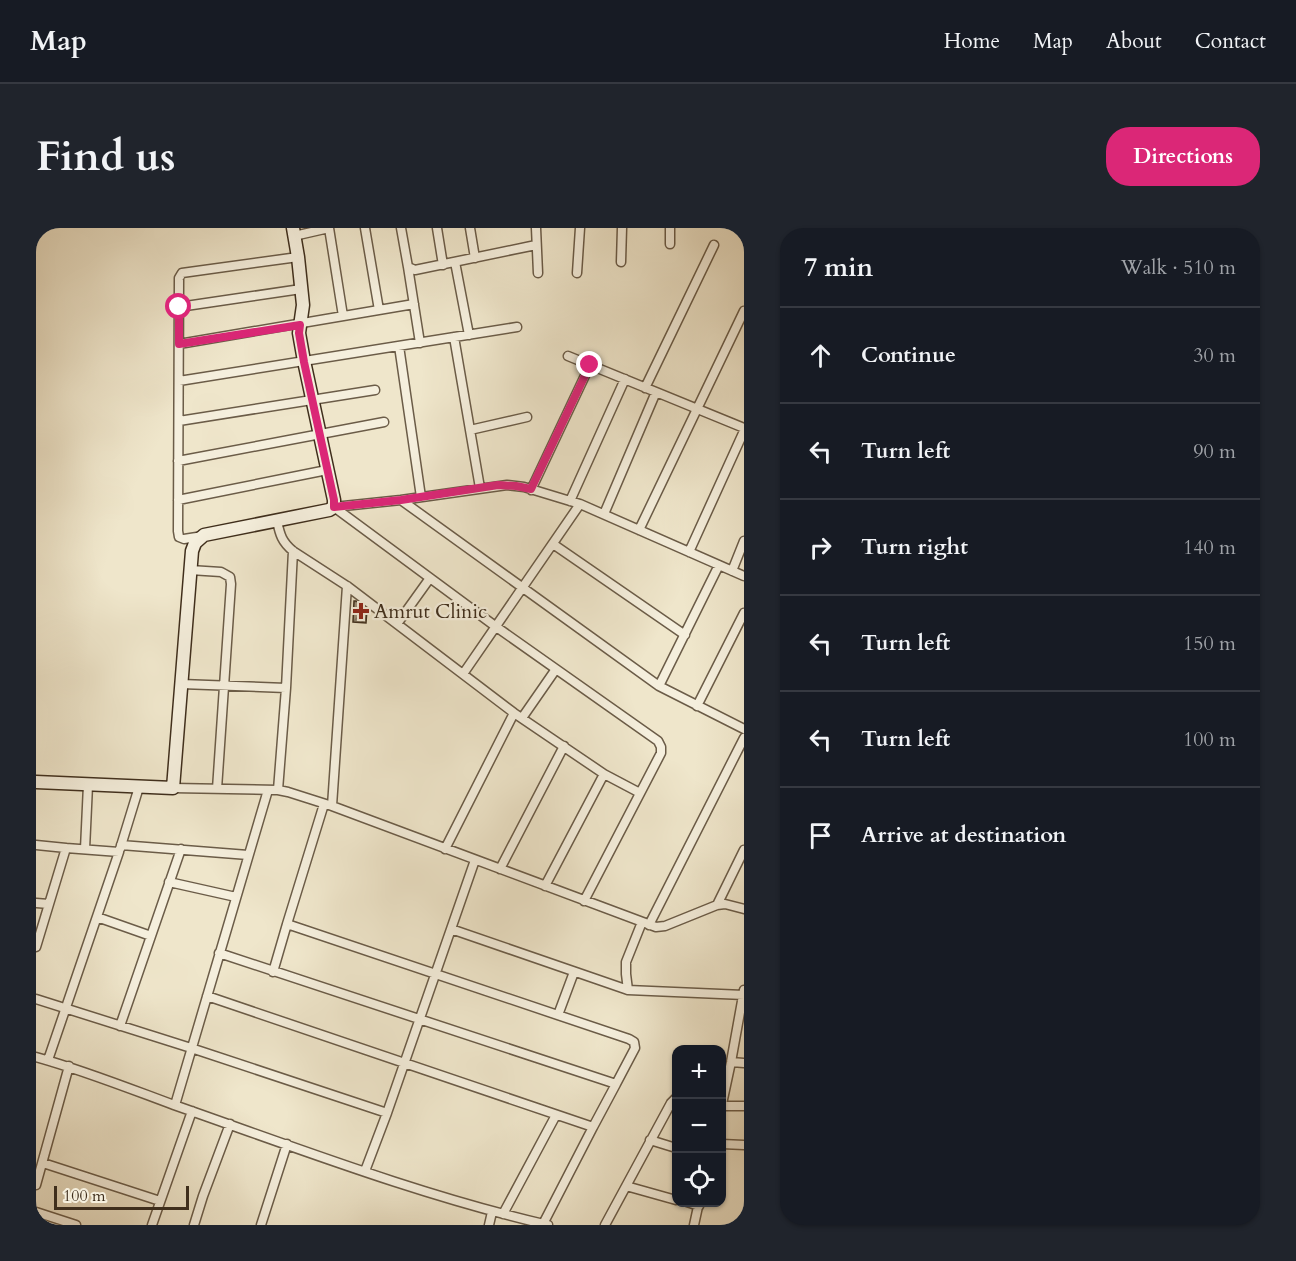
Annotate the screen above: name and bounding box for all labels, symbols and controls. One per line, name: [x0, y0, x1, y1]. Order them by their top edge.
text: Map: [30, 22, 87, 60]
text: Home: [944, 27, 1000, 56]
text: Map: [1033, 27, 1073, 56]
text: About: [1106, 27, 1162, 56]
text: Contact: [1195, 27, 1266, 56]
button: Directions: [1106, 127, 1260, 186]
text: Find us: [36, 128, 176, 185]
text: 7 min: [804, 250, 873, 285]
text: Walk · 510 m: [1121, 254, 1236, 281]
route start: [165, 293, 191, 319]
icon: ahead: [804, 339, 837, 372]
text: Continue: [861, 340, 956, 370]
text: 30 m: [1193, 342, 1236, 369]
route end: [576, 351, 602, 377]
icon: left: [804, 435, 837, 468]
text: Turn left: [861, 436, 950, 466]
text: 90 m: [1193, 438, 1236, 465]
icon: right: [804, 531, 837, 564]
text: Turn right: [861, 532, 968, 562]
text: 140 m: [1183, 534, 1236, 561]
place label: Amrut Clinic: [374, 598, 487, 625]
marker: Amrut Clinic: [352, 602, 370, 620]
icon: left: [804, 627, 837, 660]
text: Turn left: [861, 628, 950, 658]
text: 150 m: [1183, 630, 1236, 657]
icon: left: [804, 723, 837, 756]
text: Turn left: [861, 724, 950, 754]
text: 100 m: [1183, 726, 1236, 753]
icon: arrive: [804, 819, 837, 852]
text: Arrive at destination: [861, 820, 1066, 850]
map controls: [672, 1045, 726, 1207]
button: +: [672, 1045, 726, 1099]
button: −: [672, 1099, 726, 1153]
button: locate: [672, 1153, 726, 1207]
scale bar: [54, 1183, 189, 1210]
text: 100 m: [63, 1185, 105, 1207]

